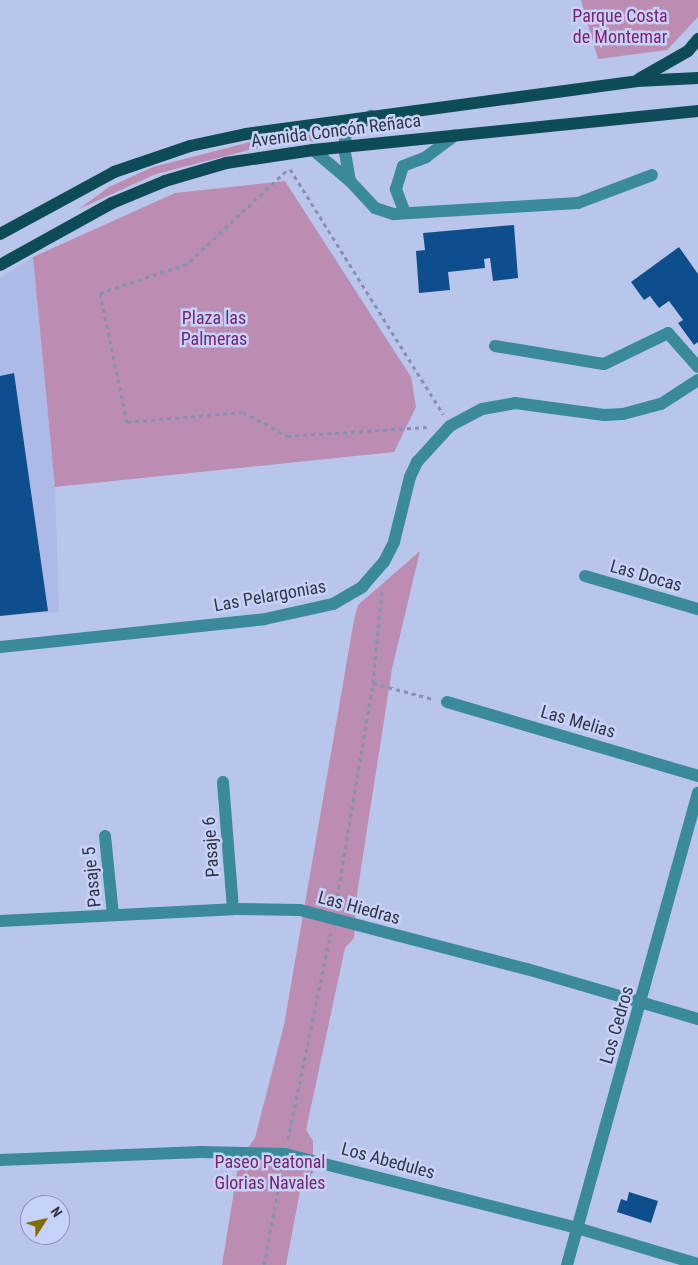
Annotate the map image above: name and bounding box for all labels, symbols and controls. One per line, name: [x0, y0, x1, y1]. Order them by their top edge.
park label: Parque Costa de Montemar: [572, 6, 668, 48]
street label: Avenida Concón Reñaca: [250, 110, 422, 152]
park label: Plaza las Palmeras: [181, 308, 247, 350]
street label: Las Docas: [607, 555, 685, 597]
street label: Las Pelargonias: [212, 576, 328, 616]
street label: Las Melias: [538, 701, 618, 743]
street label: Pasaje 6: [198, 816, 224, 878]
street label: Pasaje 5: [78, 846, 106, 908]
street label: Las Hiedras: [316, 887, 402, 929]
street label: Los Cedros: [596, 984, 638, 1066]
street label: Los Abedules: [339, 1138, 437, 1184]
park label: Paseo Peatonal Glorias Navales: [215, 1152, 325, 1194]
north arrow: [20, 1195, 70, 1245]
text: N: [47, 1204, 65, 1220]

